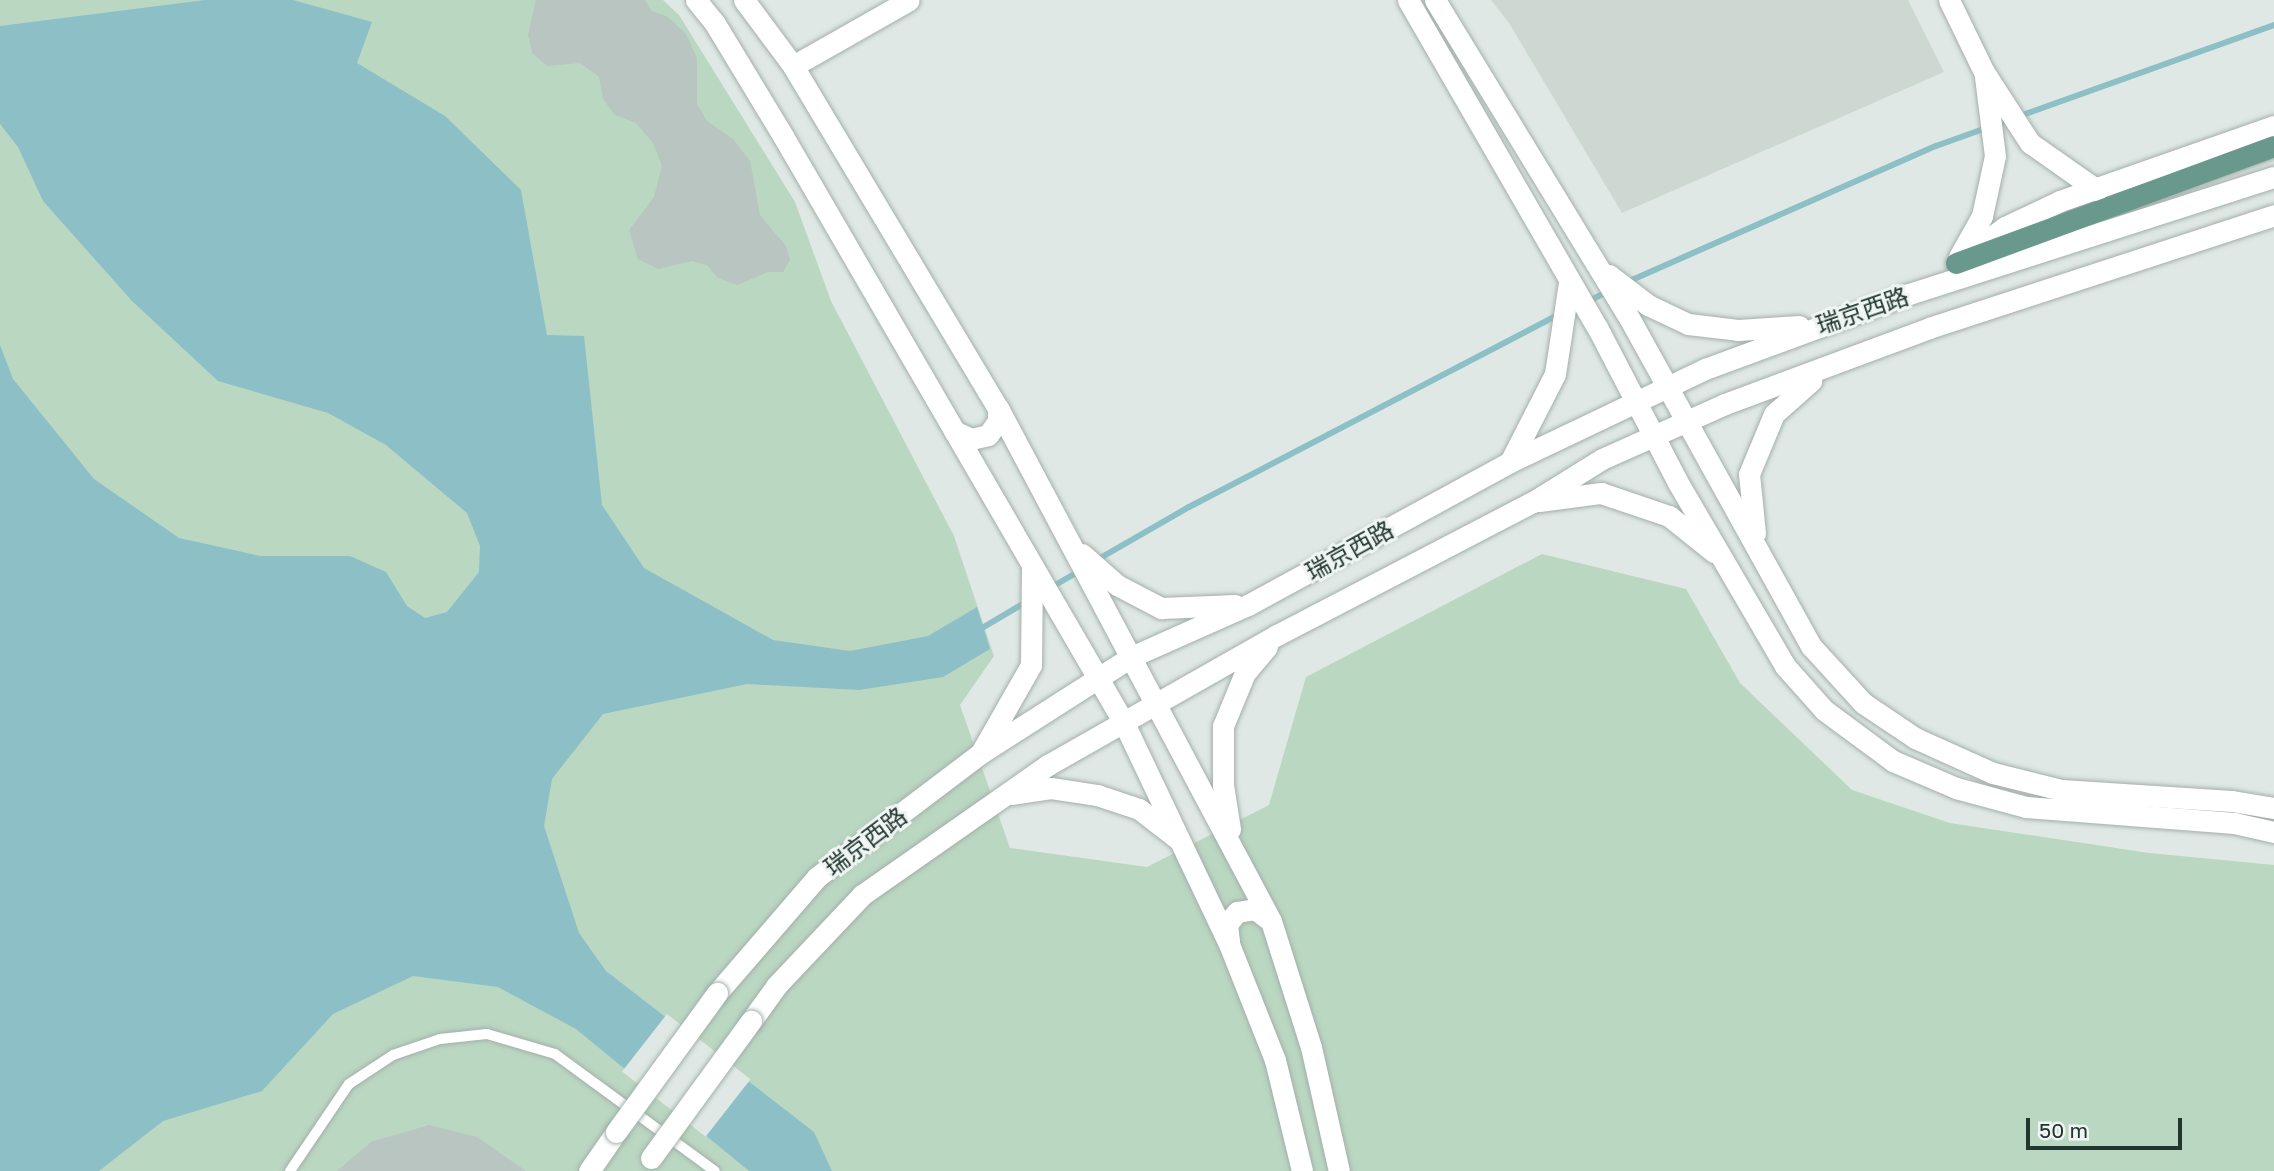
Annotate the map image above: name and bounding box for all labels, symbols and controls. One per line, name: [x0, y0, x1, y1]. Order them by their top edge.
street label: 瑞京西路: [1812, 281, 1912, 339]
street label: 瑞京西路: [1300, 514, 1398, 586]
street label: 瑞京西路: [818, 801, 912, 881]
scale bar: [2029, 1104, 2185, 1148]
text: 50 m: [2039, 1117, 2088, 1143]

